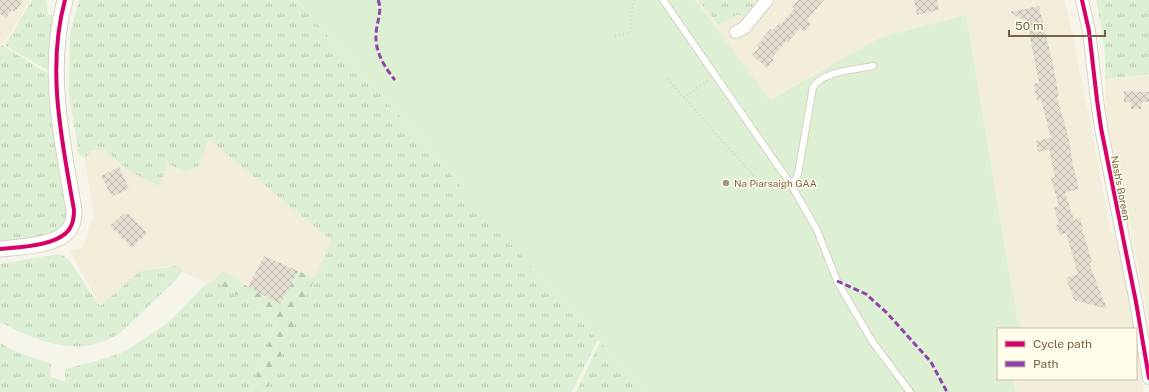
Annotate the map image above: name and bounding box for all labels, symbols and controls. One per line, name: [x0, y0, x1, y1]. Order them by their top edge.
scale bar: [1009, 12, 1105, 38]
text: 50 m: [1015, 19, 1043, 33]
street label: Nash's Boreen: [1109, 155, 1133, 222]
place label: Na Piarsaigh GAA: [734, 177, 817, 189]
marker: Na Piarsaigh GAA: [721, 178, 731, 188]
legend: [997, 328, 1137, 380]
text: Cycle path: [1033, 337, 1092, 351]
text: Path: [1033, 357, 1059, 371]

